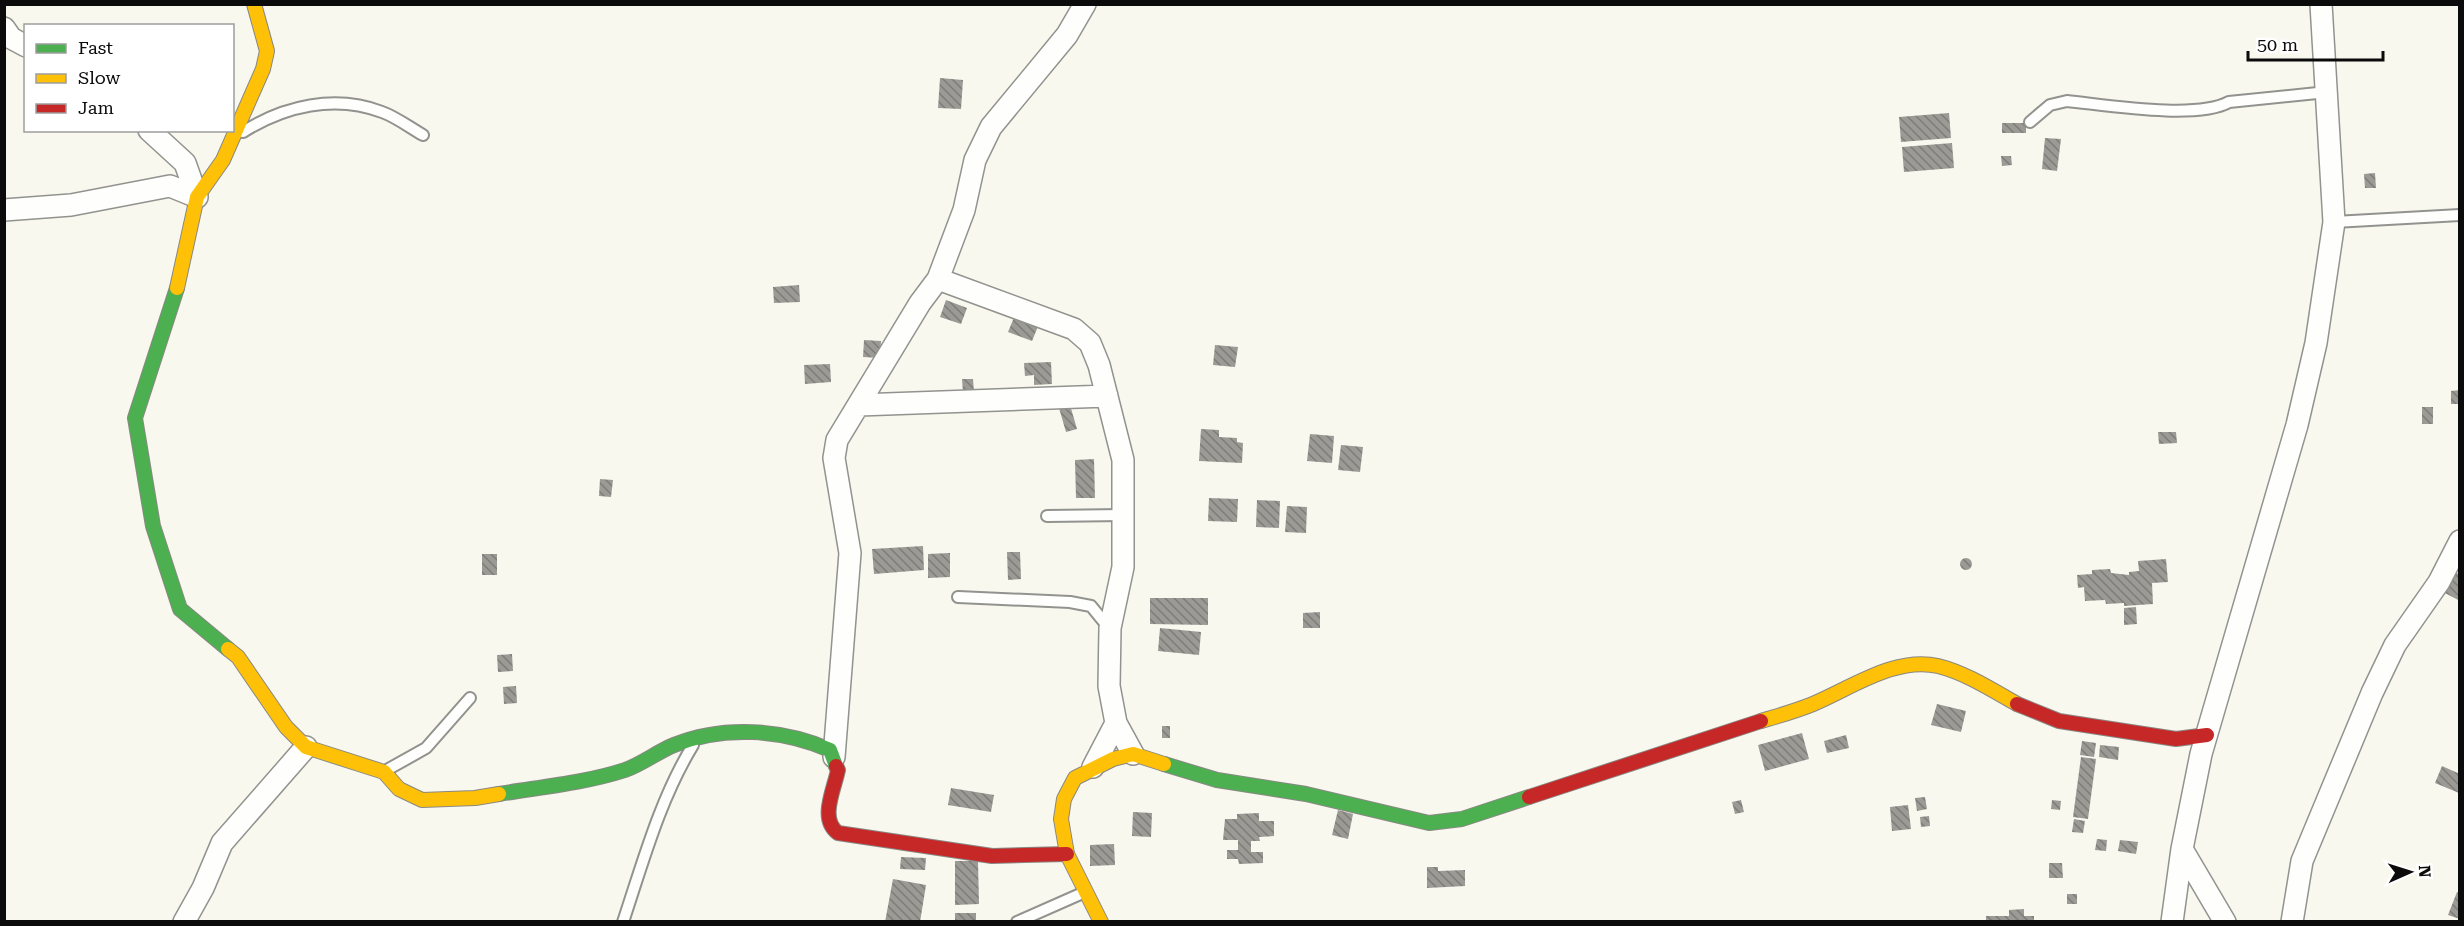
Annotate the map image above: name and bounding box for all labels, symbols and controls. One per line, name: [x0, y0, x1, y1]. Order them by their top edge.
legend: [24, 24, 234, 132]
scale bar: [2248, 24, 2383, 62]
text: 50 m: [2257, 34, 2298, 55]
text: Fast: [78, 37, 113, 58]
text: Slow: [78, 67, 120, 88]
text: Jam: [78, 97, 114, 118]
north arrow: [2380, 842, 2440, 902]
text: N: [2415, 865, 2434, 878]

